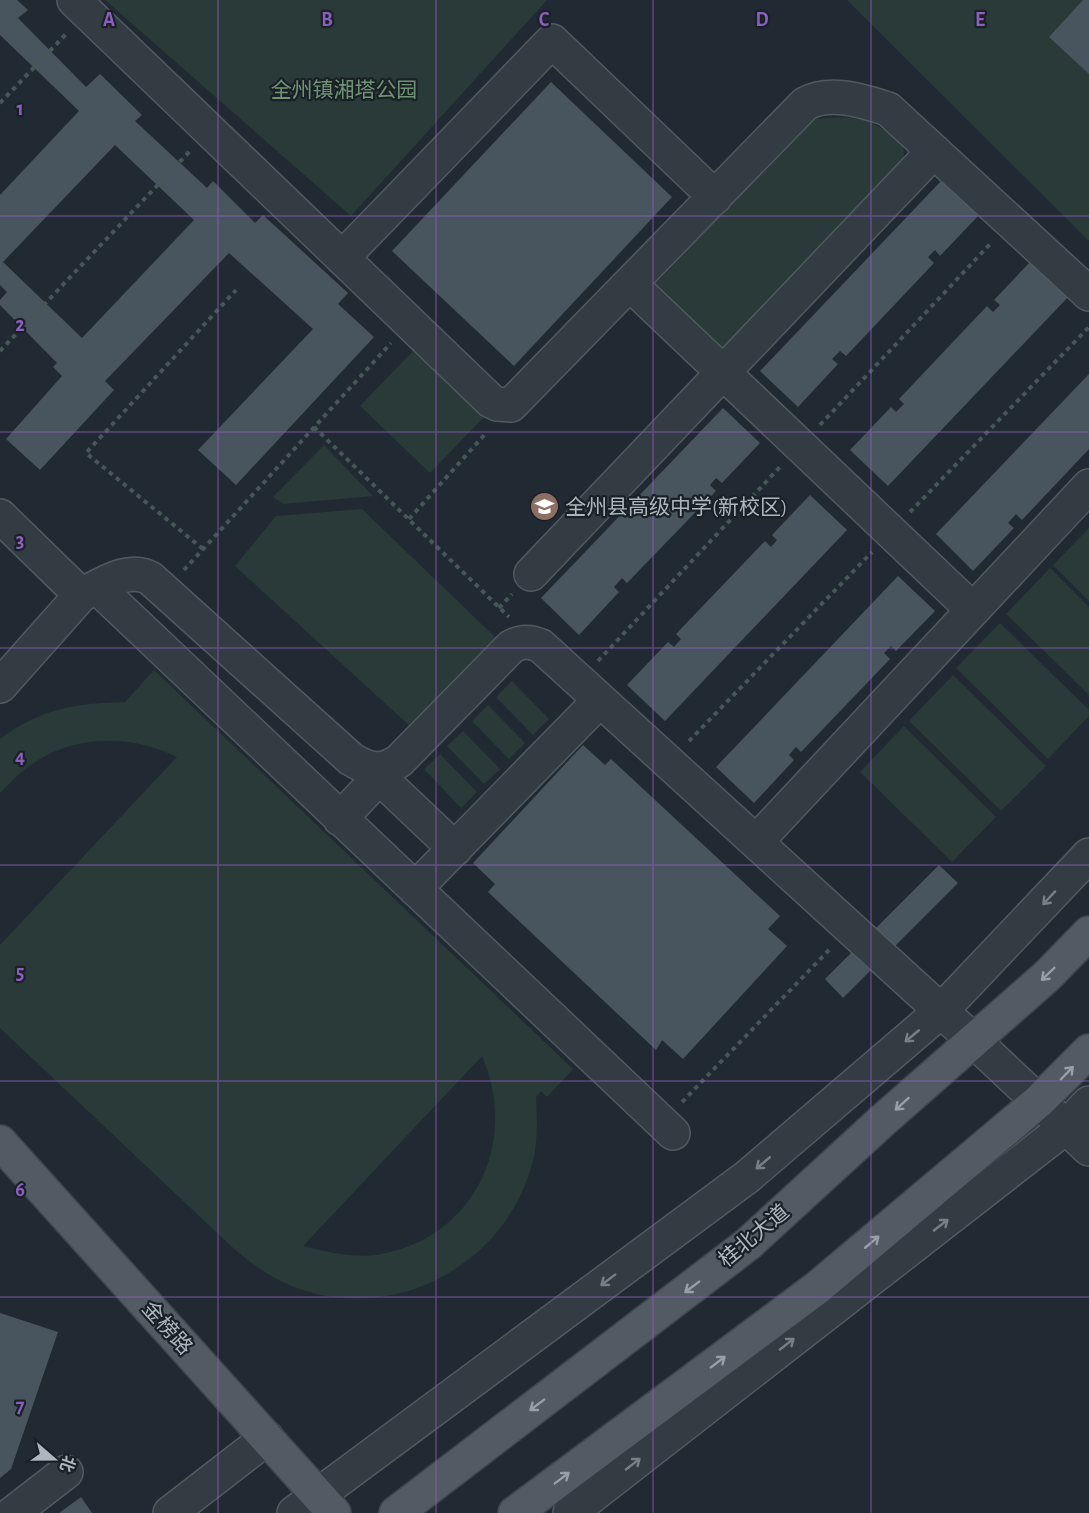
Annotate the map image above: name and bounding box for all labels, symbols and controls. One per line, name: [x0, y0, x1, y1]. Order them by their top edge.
text: A: [103, 10, 115, 30]
text: B: [321, 10, 333, 30]
text: C: [539, 10, 550, 30]
text: D: [755, 10, 769, 30]
text: E: [975, 10, 985, 30]
park label: 全州镇湘塔公园: [271, 79, 418, 101]
text: 1: [16, 99, 24, 119]
text: 2: [15, 315, 25, 335]
school or university icon: 全州县高级中学(新校区): [528, 491, 560, 523]
place label: 全州县高级中学(新校区): [565, 496, 787, 518]
text: 3: [16, 531, 24, 551]
text: 4: [15, 747, 25, 767]
one-way arrow: [1042, 890, 1056, 905]
text: 5: [16, 963, 24, 983]
one-way arrow: [1040, 967, 1055, 982]
one-way arrow: [905, 1029, 920, 1043]
one-way arrow: [1060, 1066, 1074, 1081]
one-way arrow: [895, 1097, 910, 1111]
one-way arrow: [756, 1156, 771, 1170]
text: 6: [15, 1180, 25, 1200]
street label: 桂北大道: [714, 1200, 793, 1271]
one-way arrow: [932, 1218, 948, 1231]
one-way arrow: [864, 1235, 879, 1249]
one-way arrow: [600, 1274, 616, 1286]
one-way arrow: [684, 1280, 700, 1293]
street label: 金榜路: [138, 1297, 197, 1358]
one-way arrow: [779, 1338, 795, 1351]
one-way arrow: [710, 1356, 726, 1368]
text: 7: [16, 1396, 25, 1416]
one-way arrow: [529, 1399, 545, 1412]
north arrow: [24, 1429, 84, 1489]
text: 北: [57, 1454, 78, 1474]
one-way arrow: [625, 1458, 641, 1471]
one-way arrow: [553, 1472, 569, 1484]

